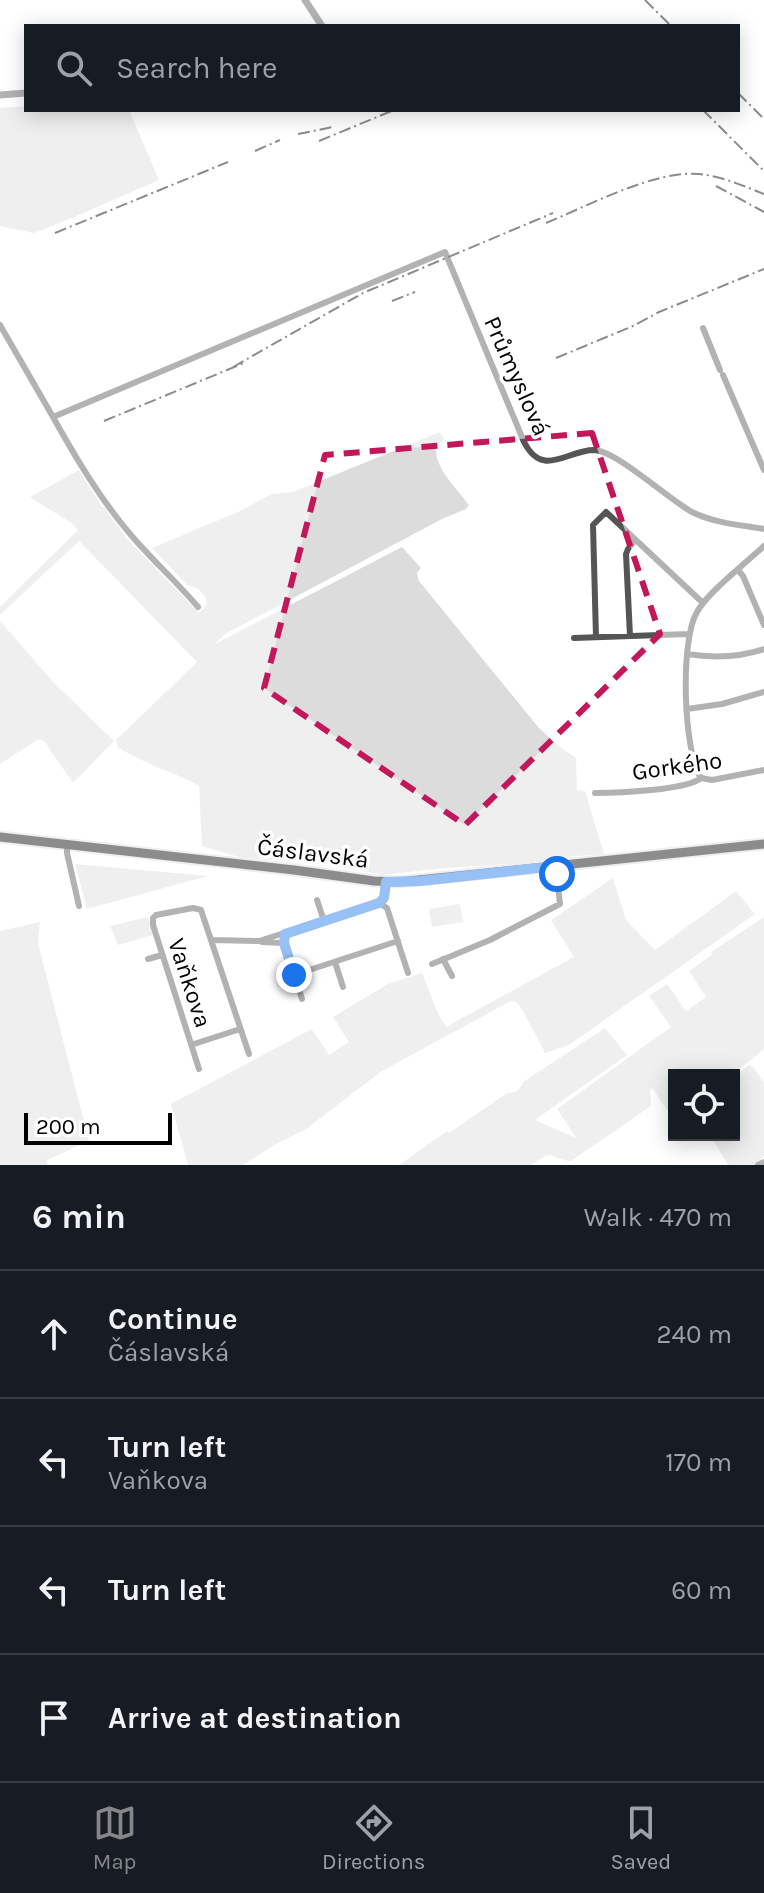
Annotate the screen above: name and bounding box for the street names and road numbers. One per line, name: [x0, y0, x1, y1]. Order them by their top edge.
street label: Průmyslová: [478, 312, 556, 440]
street label: Gorkého: [630, 746, 724, 786]
street label: Čáslavská: [256, 831, 370, 874]
street label: Vaňkova: [162, 935, 218, 1031]

